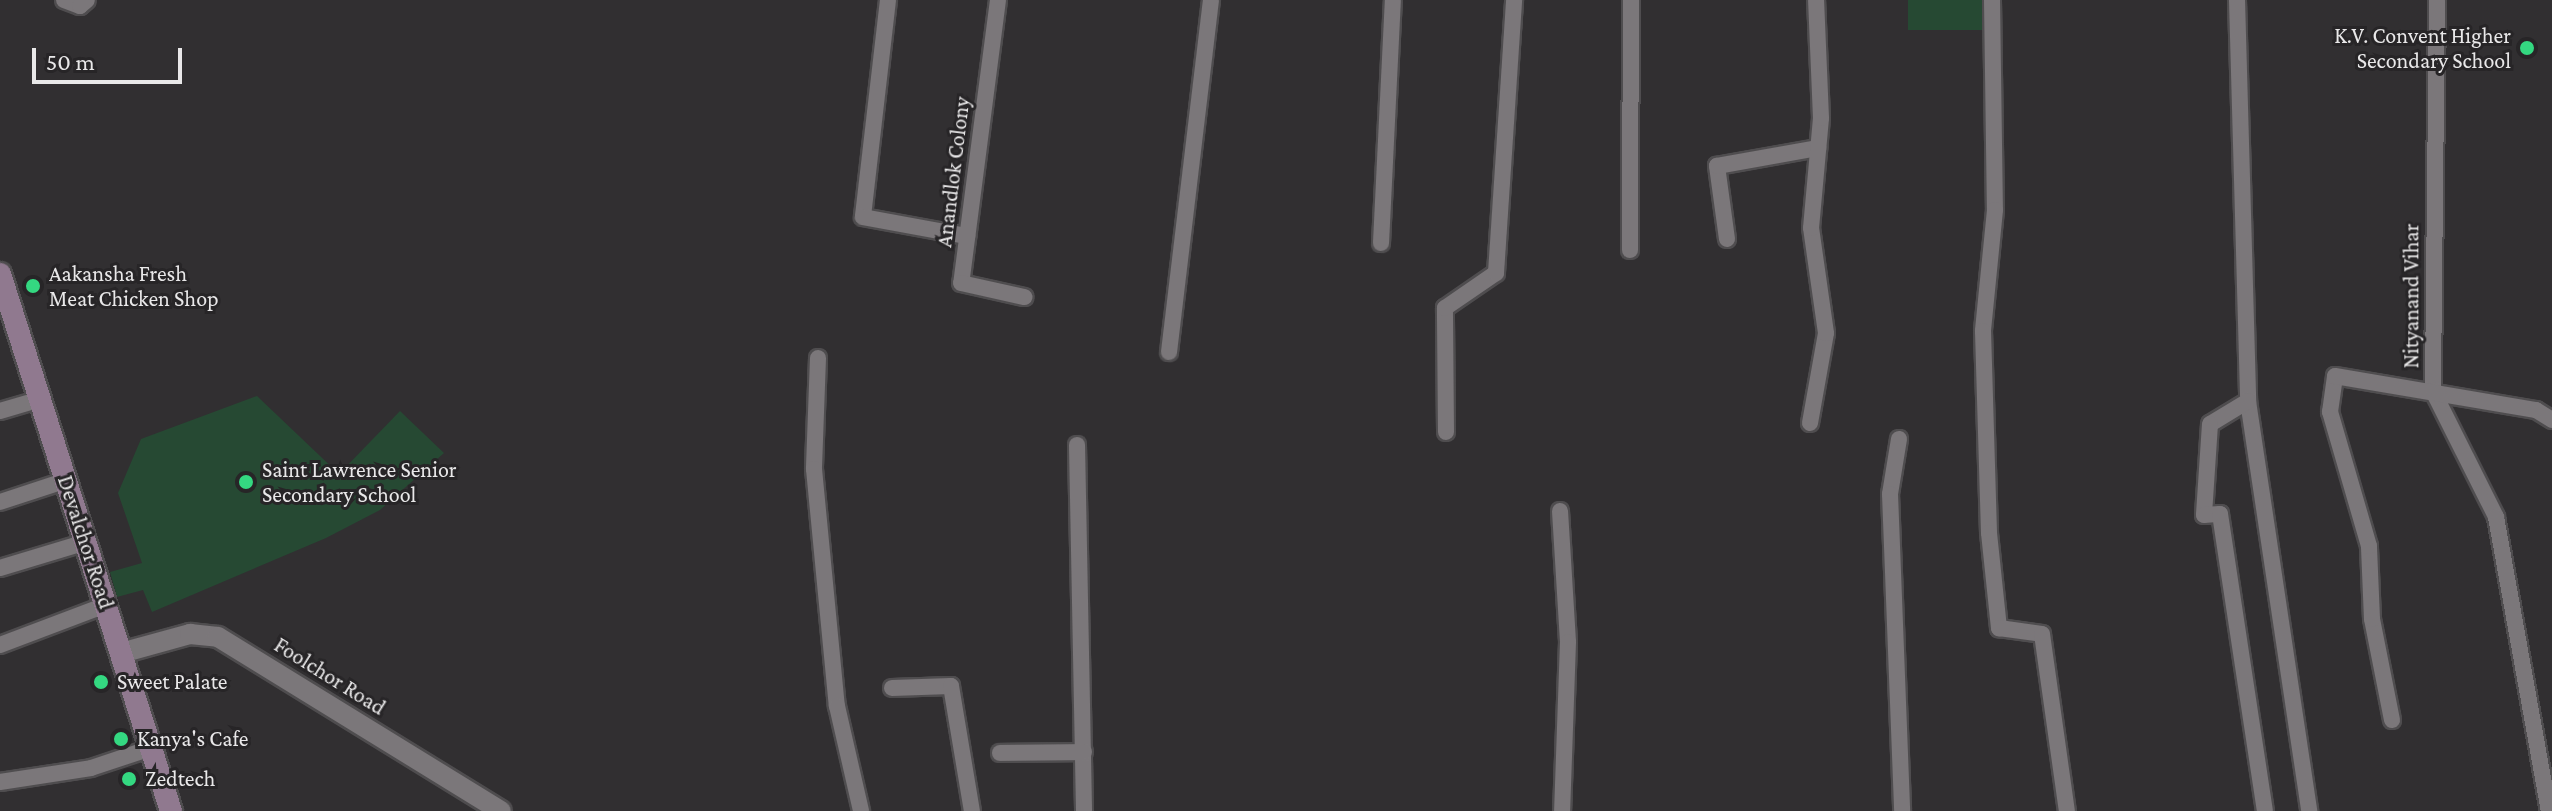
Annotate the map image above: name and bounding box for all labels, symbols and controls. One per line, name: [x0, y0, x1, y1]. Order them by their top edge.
place label: K.V. Convent Higher Secondary School: [2334, 22, 2511, 74]
scale bar: [36, 32, 186, 82]
marker: K.V. Convent Higher Secondary School: [2518, 39, 2536, 57]
text: 50 m: [46, 48, 95, 75]
street label: Anandlok Colony: [931, 95, 975, 249]
street label: Nityanand Vihar: [2398, 224, 2424, 368]
place label: Aakansha Fresh Meat Chicken Shop: [49, 260, 219, 312]
marker: Aakansha Fresh Meat Chicken Shop: [24, 277, 42, 295]
place label: Saint Lawrence Senior Secondary School: [262, 456, 457, 508]
street label: Devalchor Road: [52, 472, 120, 612]
marker: Saint Lawrence Senior Secondary School: [237, 473, 255, 491]
street label: Foolchor Road: [269, 631, 391, 721]
place label: Sweet Palate: [117, 669, 227, 695]
marker: Sweet Palate: [92, 673, 110, 691]
place label: Kanya's Cafe: [137, 726, 248, 752]
marker: Kanya's Cafe: [112, 730, 130, 748]
place label: Zedtech: [145, 766, 215, 792]
marker: Zedtech: [120, 770, 138, 788]

